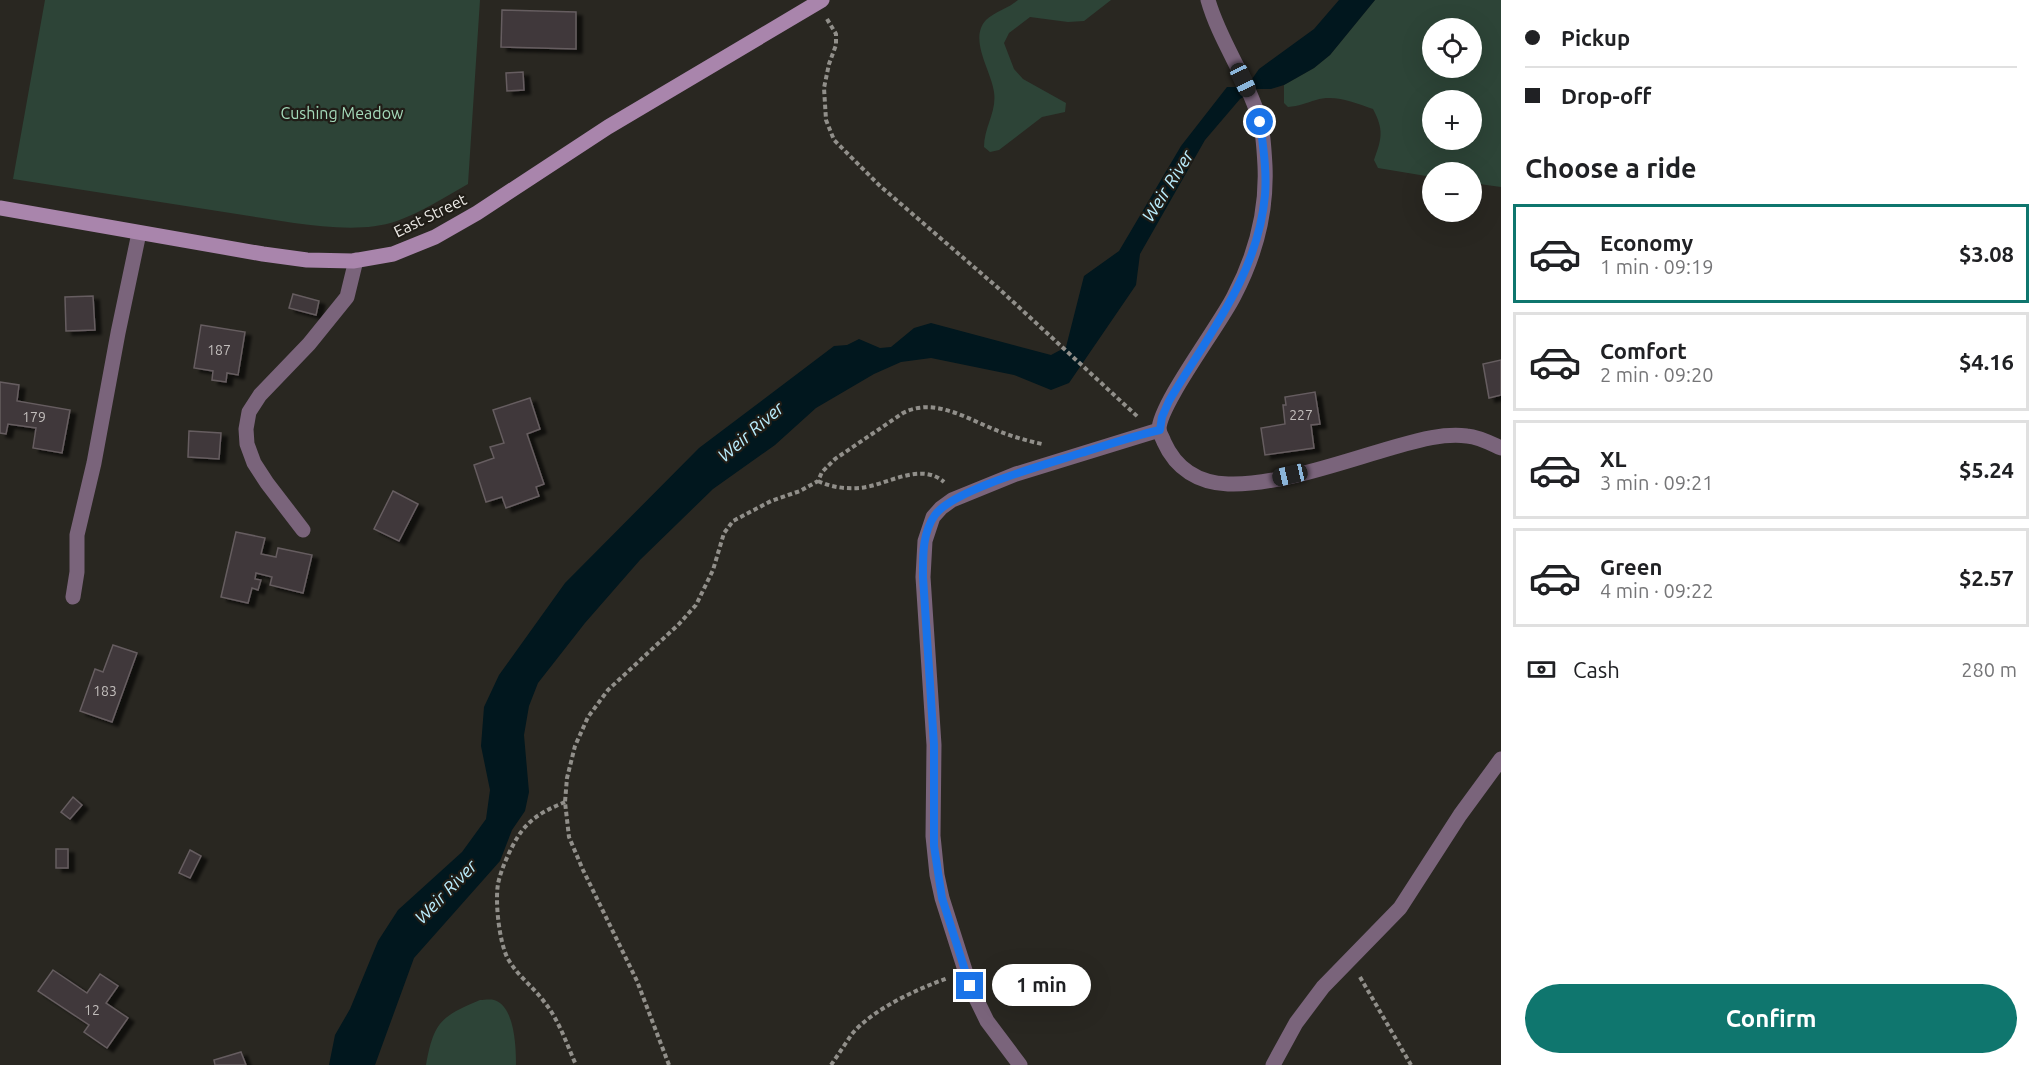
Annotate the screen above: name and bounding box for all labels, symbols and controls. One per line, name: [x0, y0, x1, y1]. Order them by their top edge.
map controls: [1422, 18, 1482, 222]
button: locate: [1422, 18, 1482, 78]
text: Pickup: [1561, 25, 1630, 50]
car: [1227, 60, 1259, 100]
text: Drop-off: [1561, 83, 1651, 108]
button: +: [1422, 90, 1482, 150]
park label: Cushing Meadow: [281, 104, 404, 122]
route start: [1246, 108, 1273, 135]
water label: Weir River: [1137, 145, 1198, 225]
text: Choose a ride: [1525, 153, 1697, 183]
button: −: [1422, 162, 1482, 222]
street label: East Street: [391, 189, 470, 240]
icon: car: [1528, 227, 1582, 281]
text: Economy: [1600, 230, 1693, 255]
text: $3.08: [1959, 241, 2014, 266]
text: 1 min · 09:19: [1600, 255, 1714, 278]
icon: car: [1528, 335, 1582, 389]
text: Comfort: [1600, 338, 1687, 363]
house number: 187: [207, 342, 231, 358]
text: $4.16: [1959, 349, 2014, 374]
text: 2 min · 09:20: [1600, 363, 1714, 386]
water label: Weir River: [713, 397, 788, 465]
house number: 227: [1289, 407, 1313, 423]
house number: 179: [22, 409, 46, 425]
icon: car: [1528, 443, 1582, 497]
text: XL: [1600, 446, 1627, 471]
text: $5.24: [1959, 457, 2014, 482]
car: [1270, 462, 1310, 488]
text: 3 min · 09:21: [1600, 471, 1714, 494]
icon: car: [1528, 551, 1582, 605]
text: Green: [1600, 554, 1662, 579]
text: $2.57: [1959, 565, 2014, 590]
text: 4 min · 09:22: [1600, 579, 1714, 602]
icon: cash: [1525, 653, 1558, 686]
text: Cash: [1573, 657, 1620, 682]
text: 280 m: [1961, 658, 2017, 681]
house number: 183: [93, 683, 117, 699]
water label: Weir River: [410, 855, 481, 927]
callout: 1 min: [991, 965, 1090, 1007]
route end: [956, 972, 983, 999]
text: 1 min: [1016, 973, 1067, 996]
button: Confirm: [1525, 984, 2017, 1053]
house number: 12: [84, 1002, 100, 1018]

